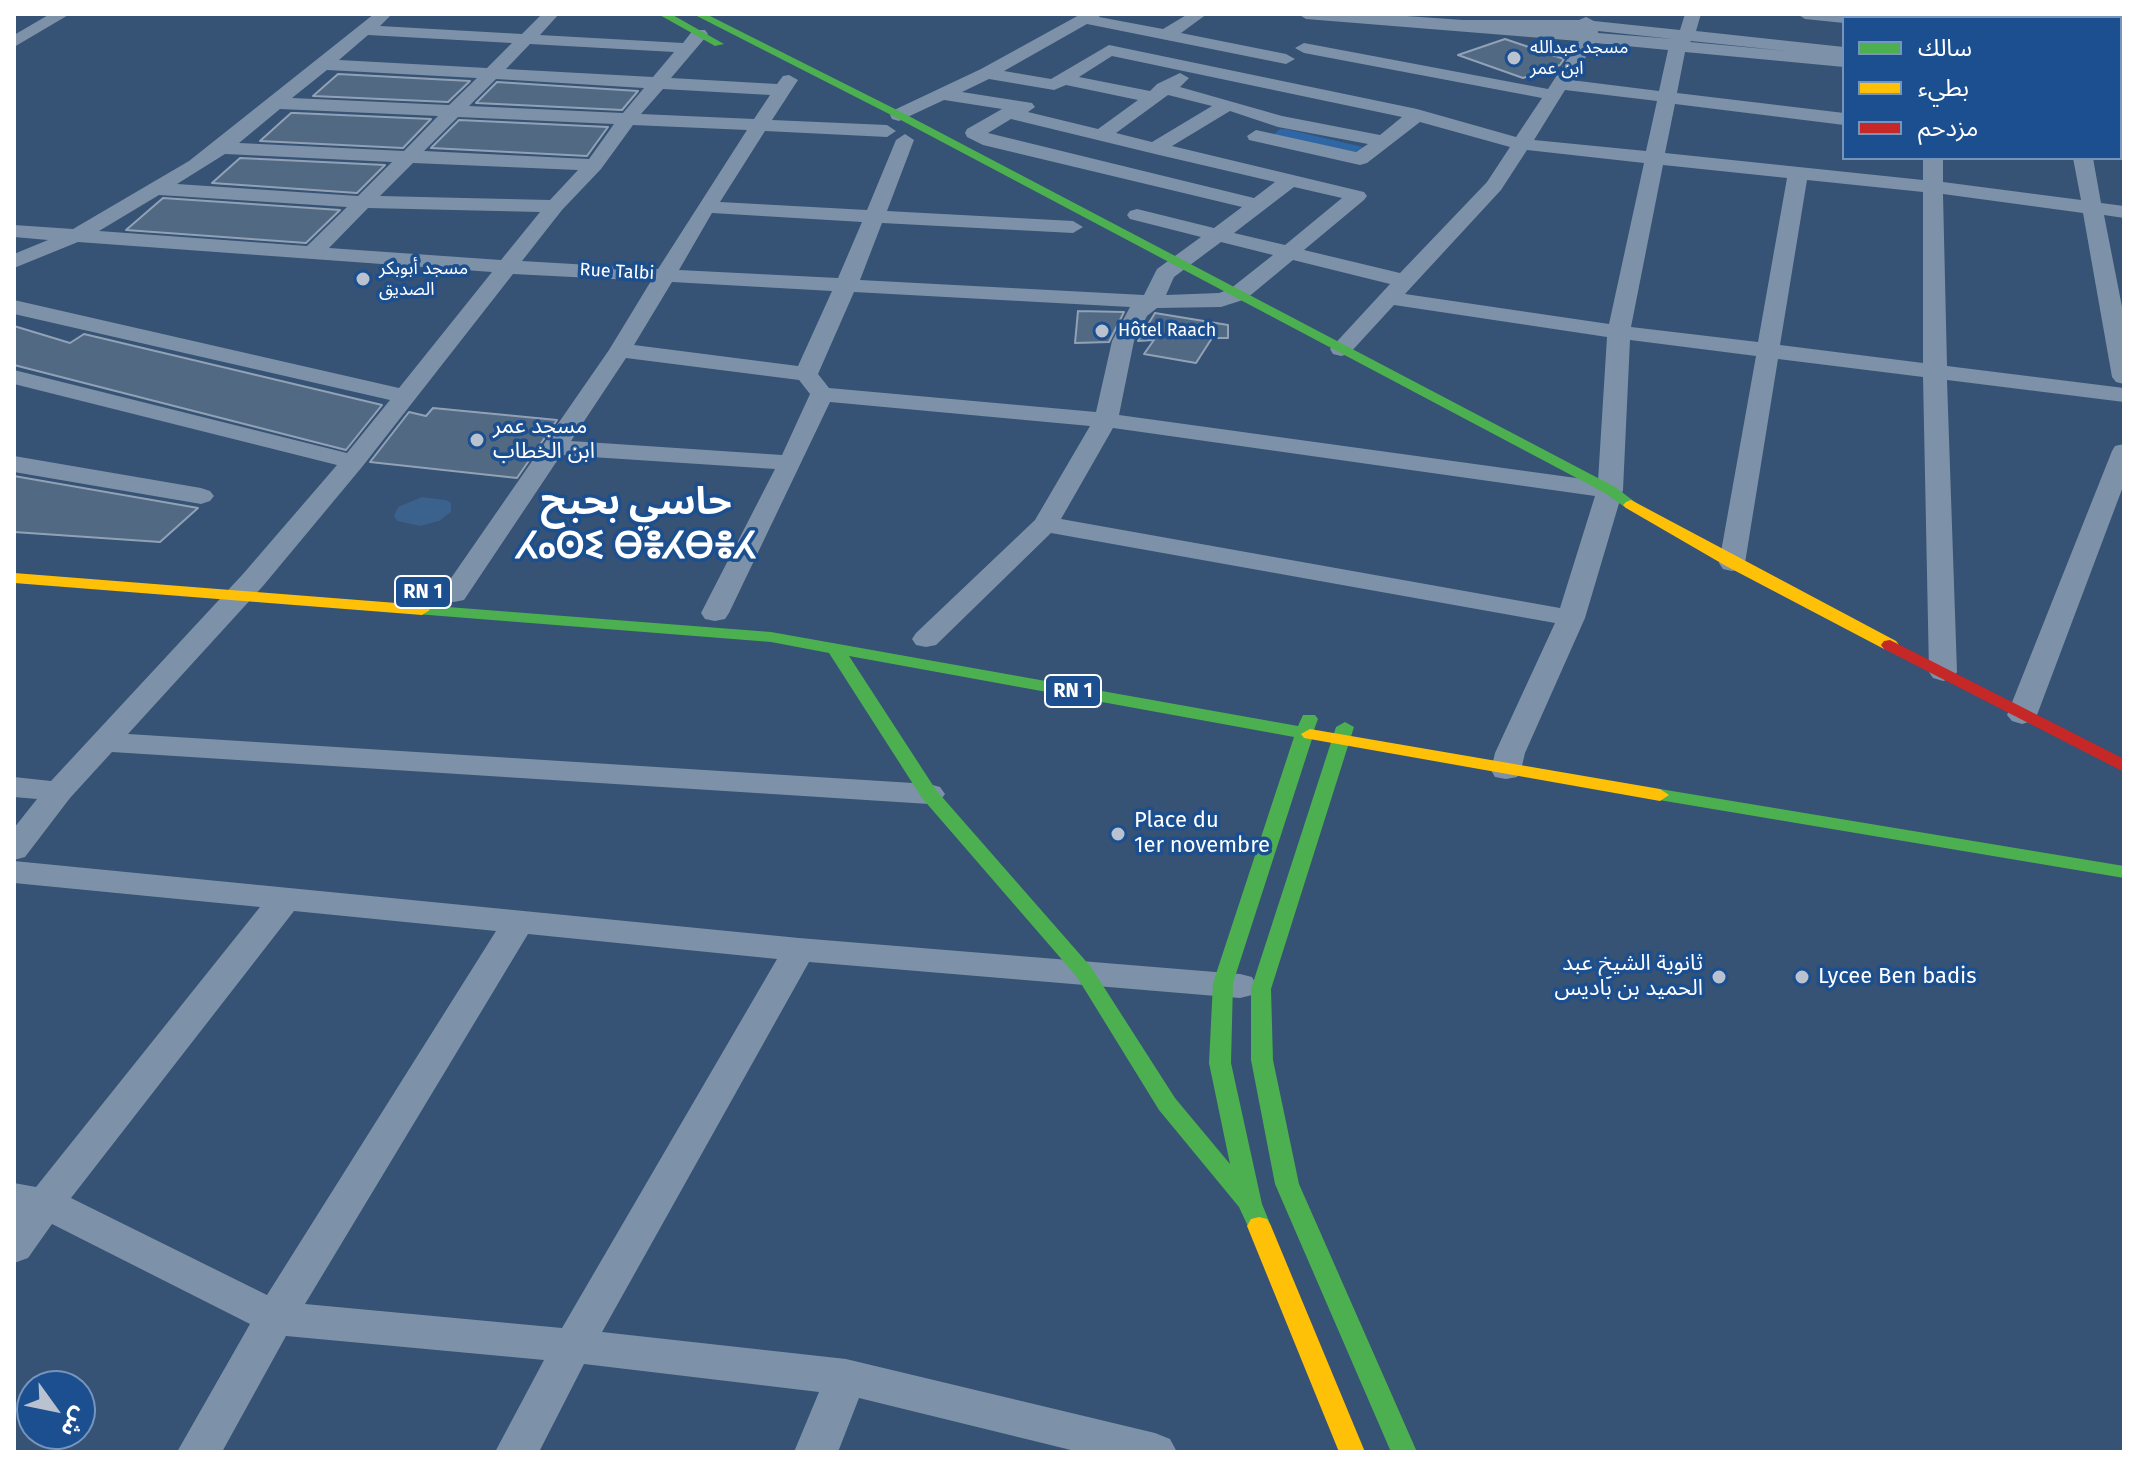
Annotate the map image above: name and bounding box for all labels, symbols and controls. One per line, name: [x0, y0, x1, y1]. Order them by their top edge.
legend: [1842, 16, 2122, 160]
text: سالك: [1918, 34, 1972, 62]
place label: مسجد عبدالله ابن عمر: [1530, 37, 1628, 80]
marker: مسجد عبدالله ابن عمر: [1505, 49, 1523, 67]
text: بطيء: [1918, 74, 1969, 102]
text: مزدحم: [1918, 114, 1978, 142]
place label: مسجد أبوبكر الصديق: [379, 258, 468, 300]
street label: Rue Talbi: [579, 259, 655, 285]
marker: مسجد أبوبكر الصديق: [354, 270, 372, 288]
place label: Hôtel Raach: [1118, 320, 1216, 342]
marker: Hôtel Raach: [1093, 322, 1111, 340]
place label: مسجد عمر ابن الخطاب: [493, 414, 595, 466]
marker: مسجد عمر ابن الخطاب: [468, 431, 486, 449]
district label: حاسي بحبح ⵃⴰⵙⵉ ⴱⴻⵃⴱⴻⵃ: [516, 480, 756, 570]
road number: RN 1: [395, 576, 451, 608]
road number: RN 1: [1045, 675, 1101, 707]
place label: Place du 1er novembre: [1134, 808, 1270, 860]
marker: Place du 1er novembre: [1109, 825, 1127, 843]
place label: ثانوية الشيخ عبد الحميد بن باديس: [1554, 951, 1703, 1002]
place label: Lycee Ben badis: [1818, 964, 1977, 990]
marker: ثانوية الشيخ عبد الحميد بن باديس: [1710, 968, 1728, 986]
marker: Lycee Ben badis: [1793, 968, 1811, 986]
north arrow: [16, 1370, 96, 1450]
text: ش: [55, 1402, 94, 1442]

